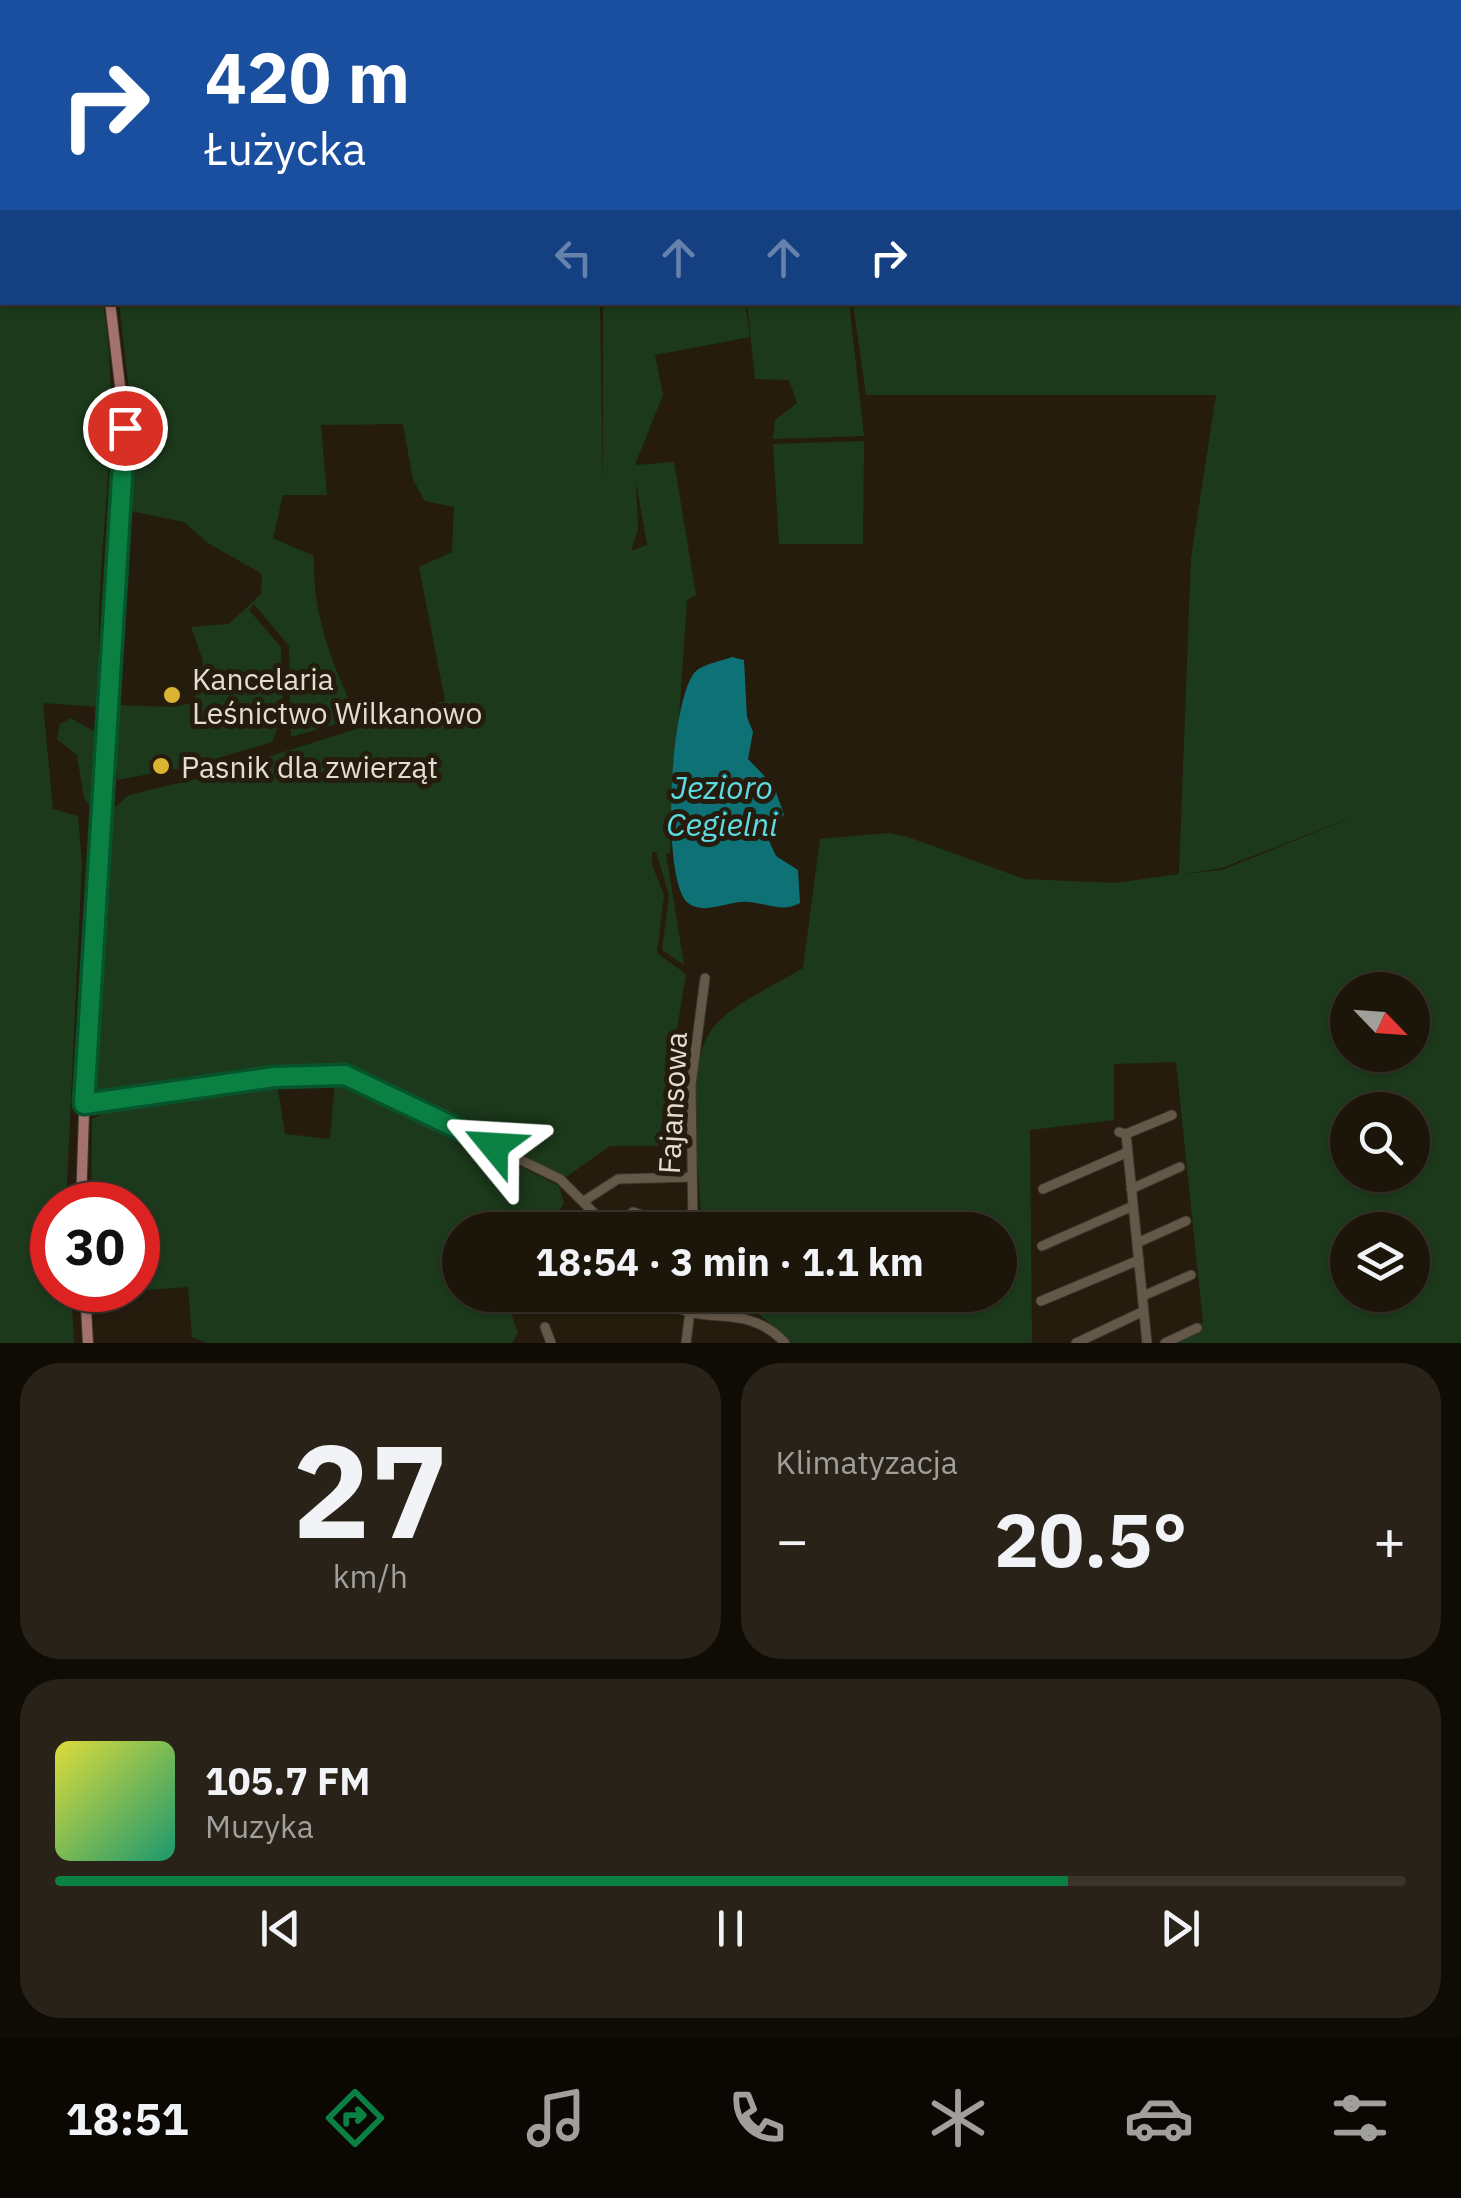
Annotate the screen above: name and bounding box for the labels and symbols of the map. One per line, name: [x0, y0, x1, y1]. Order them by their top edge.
pin: [83, 386, 168, 471]
place label: Kancelaria Leśnictwo Wilkanowo: [192, 659, 482, 732]
marker: Kancelaria Leśnictwo Wilkanowo: [161, 684, 183, 706]
place label: Pasnik dla zwierząt: [181, 747, 438, 786]
marker: Pasnik dla zwierząt: [150, 755, 172, 777]
water label: Jezioro Cegielni: [666, 766, 778, 845]
north arrow: [1330, 972, 1430, 1072]
street label: Fajansowa: [649, 1031, 695, 1175]
position arrow: [442, 1094, 546, 1198]
speed limit sign: 30: [30, 1182, 160, 1312]

